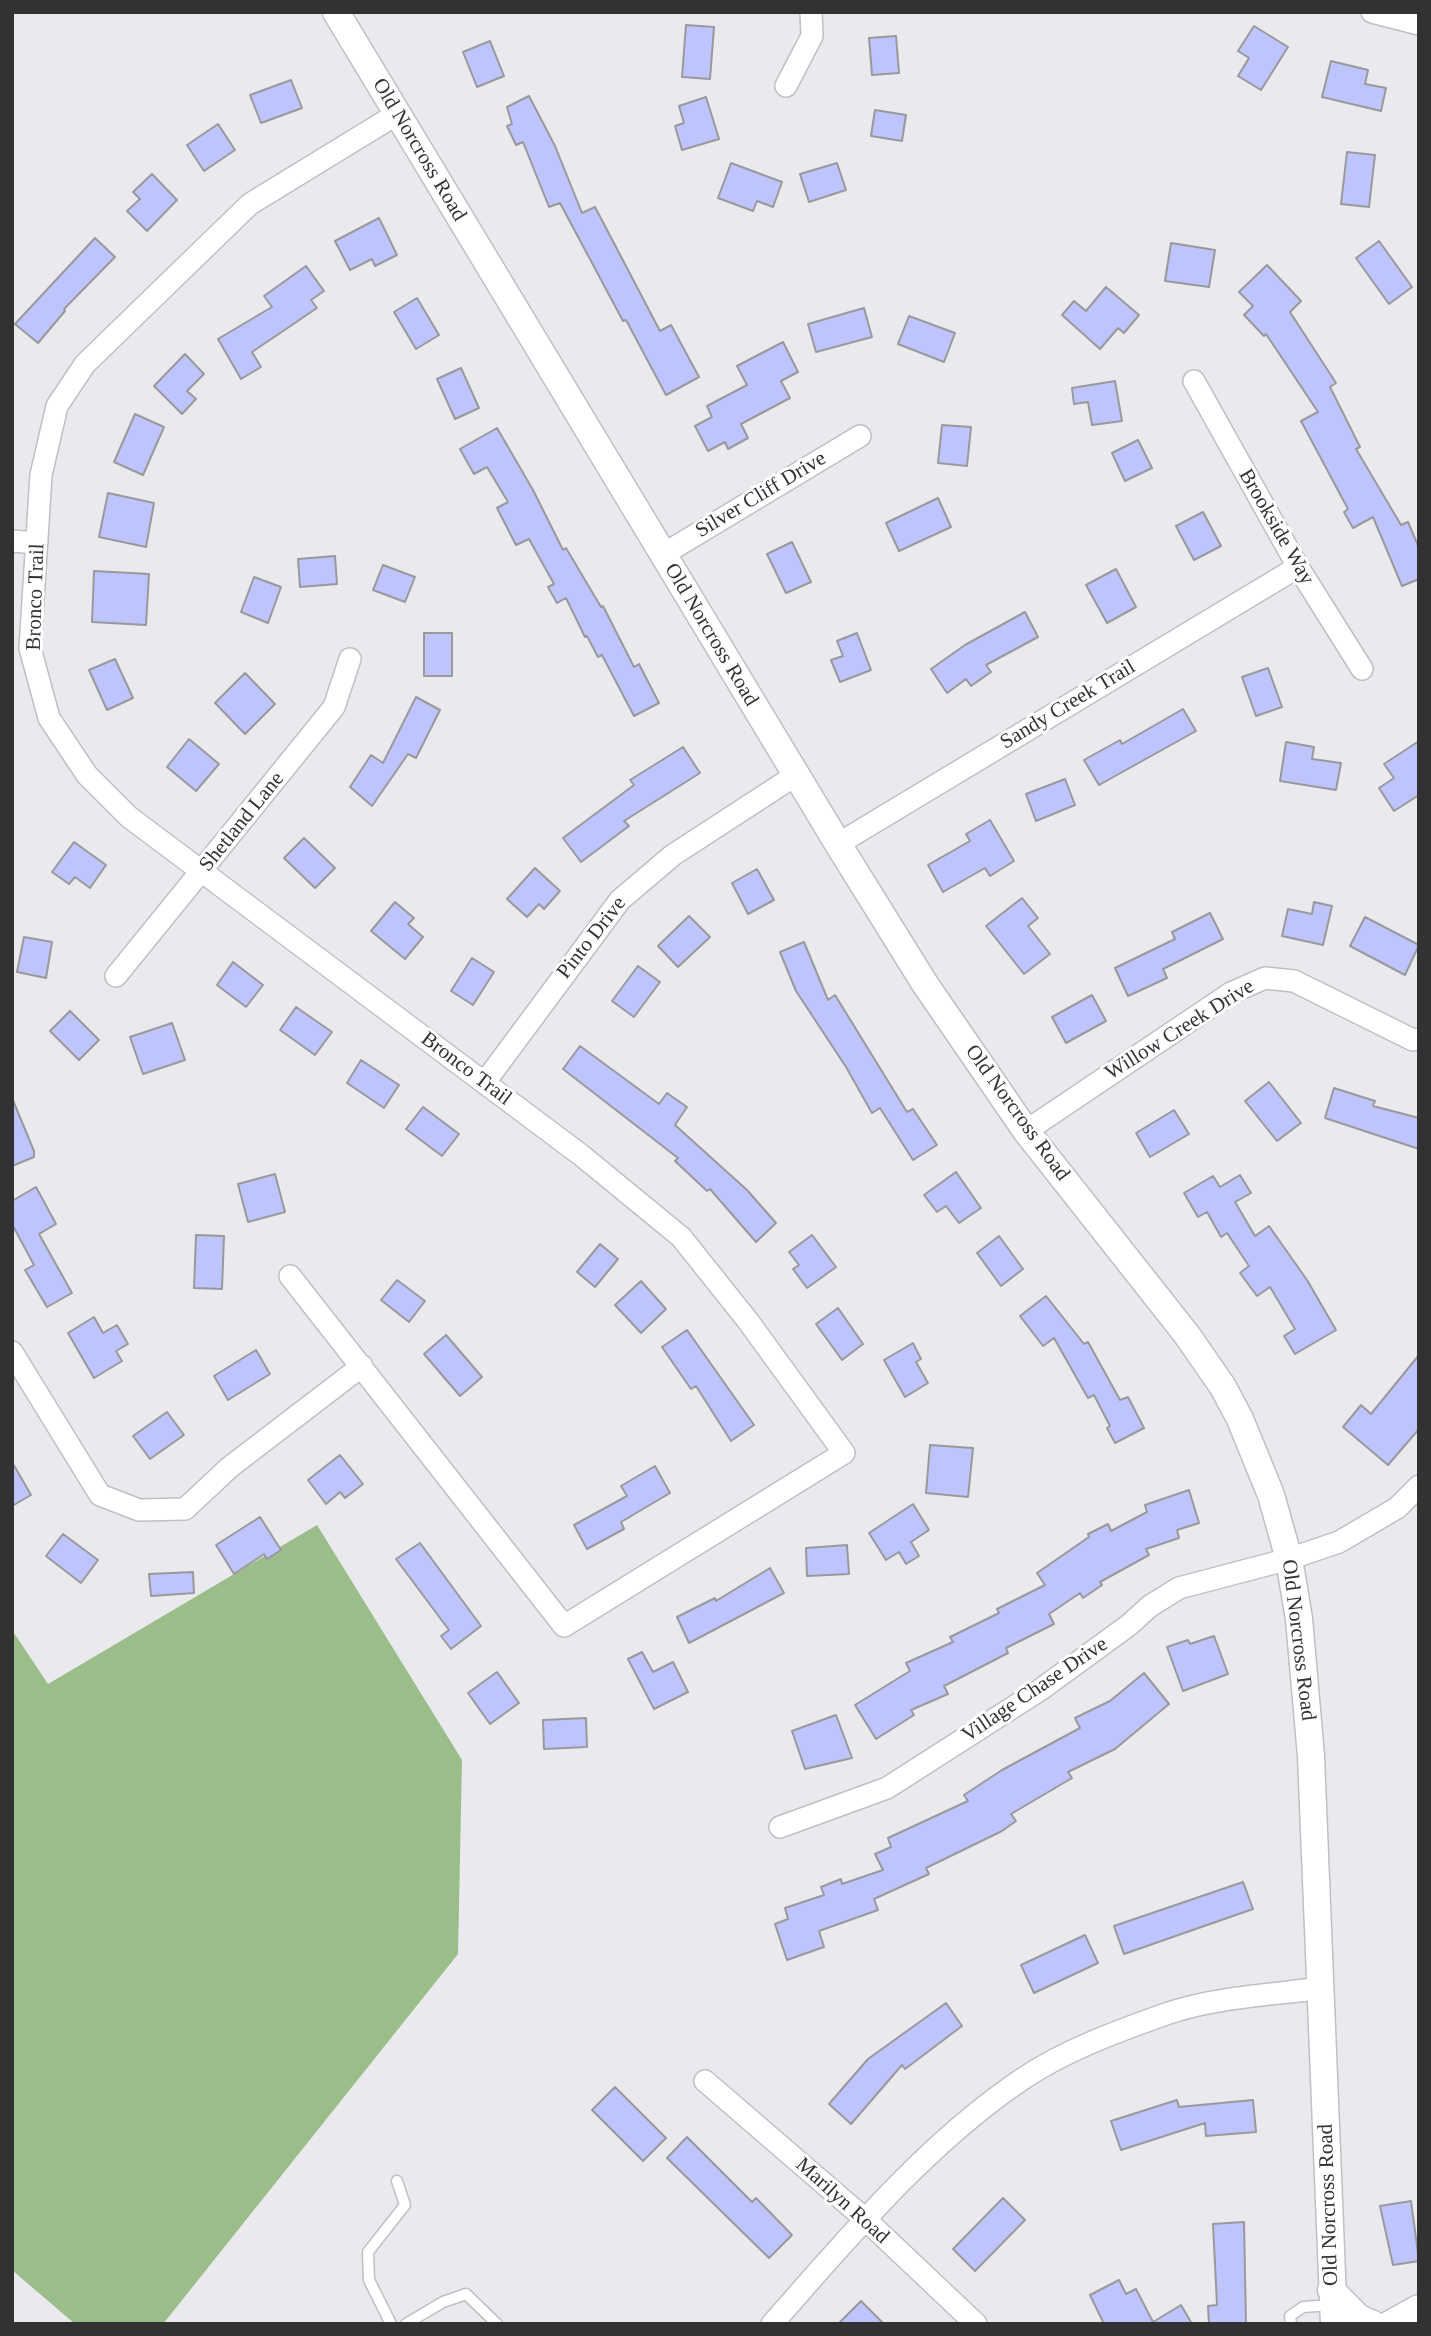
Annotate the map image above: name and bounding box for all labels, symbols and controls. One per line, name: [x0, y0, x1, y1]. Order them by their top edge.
street label: Old Norcross Road: [366, 74, 472, 226]
street label: Silver Cliff Drive: [691, 446, 831, 544]
street label: Brookside Way: [1233, 465, 1319, 589]
street label: Bronco Trail: [22, 543, 50, 651]
street label: Old Norcross Road: [658, 559, 764, 711]
street label: Sandy Creek Trail: [996, 655, 1140, 755]
street label: Shetland Lane: [194, 767, 290, 877]
street label: Pinto Drive: [552, 892, 632, 984]
street label: Willow Creek Drive: [1101, 974, 1259, 1086]
street label: Bronco Trail: [416, 1027, 516, 1111]
street label: Old Norcross Road: [959, 1040, 1075, 1186]
street label: Old Norcross Road: [1276, 1558, 1320, 1722]
street label: Village Chase Drive: [957, 1632, 1113, 1748]
street label: Old Norcross Road: [1314, 2124, 1344, 2286]
street label: Marilyn Road: [790, 2152, 894, 2250]

